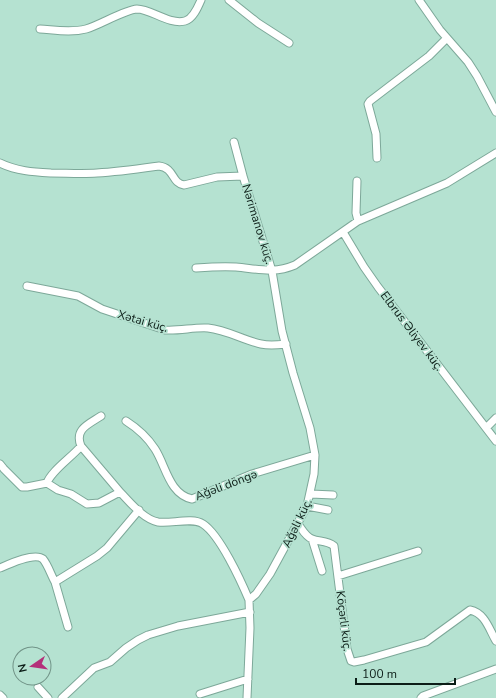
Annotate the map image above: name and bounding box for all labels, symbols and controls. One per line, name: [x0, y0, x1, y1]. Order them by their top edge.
street label: Nərimanov küç.: [238, 182, 278, 266]
street label: Elbrus Əliyev küç.: [377, 288, 447, 374]
street label: Xətai küç.: [116, 306, 170, 336]
street label: Ağəli döngə: [193, 466, 259, 504]
street label: Ağəli küç.: [278, 496, 316, 550]
street label: Köçərli küç.: [332, 590, 356, 652]
north arrow: [12, 646, 52, 686]
scale bar: [356, 660, 455, 686]
text: N: [15, 662, 31, 674]
text: 100 m: [362, 666, 397, 682]

